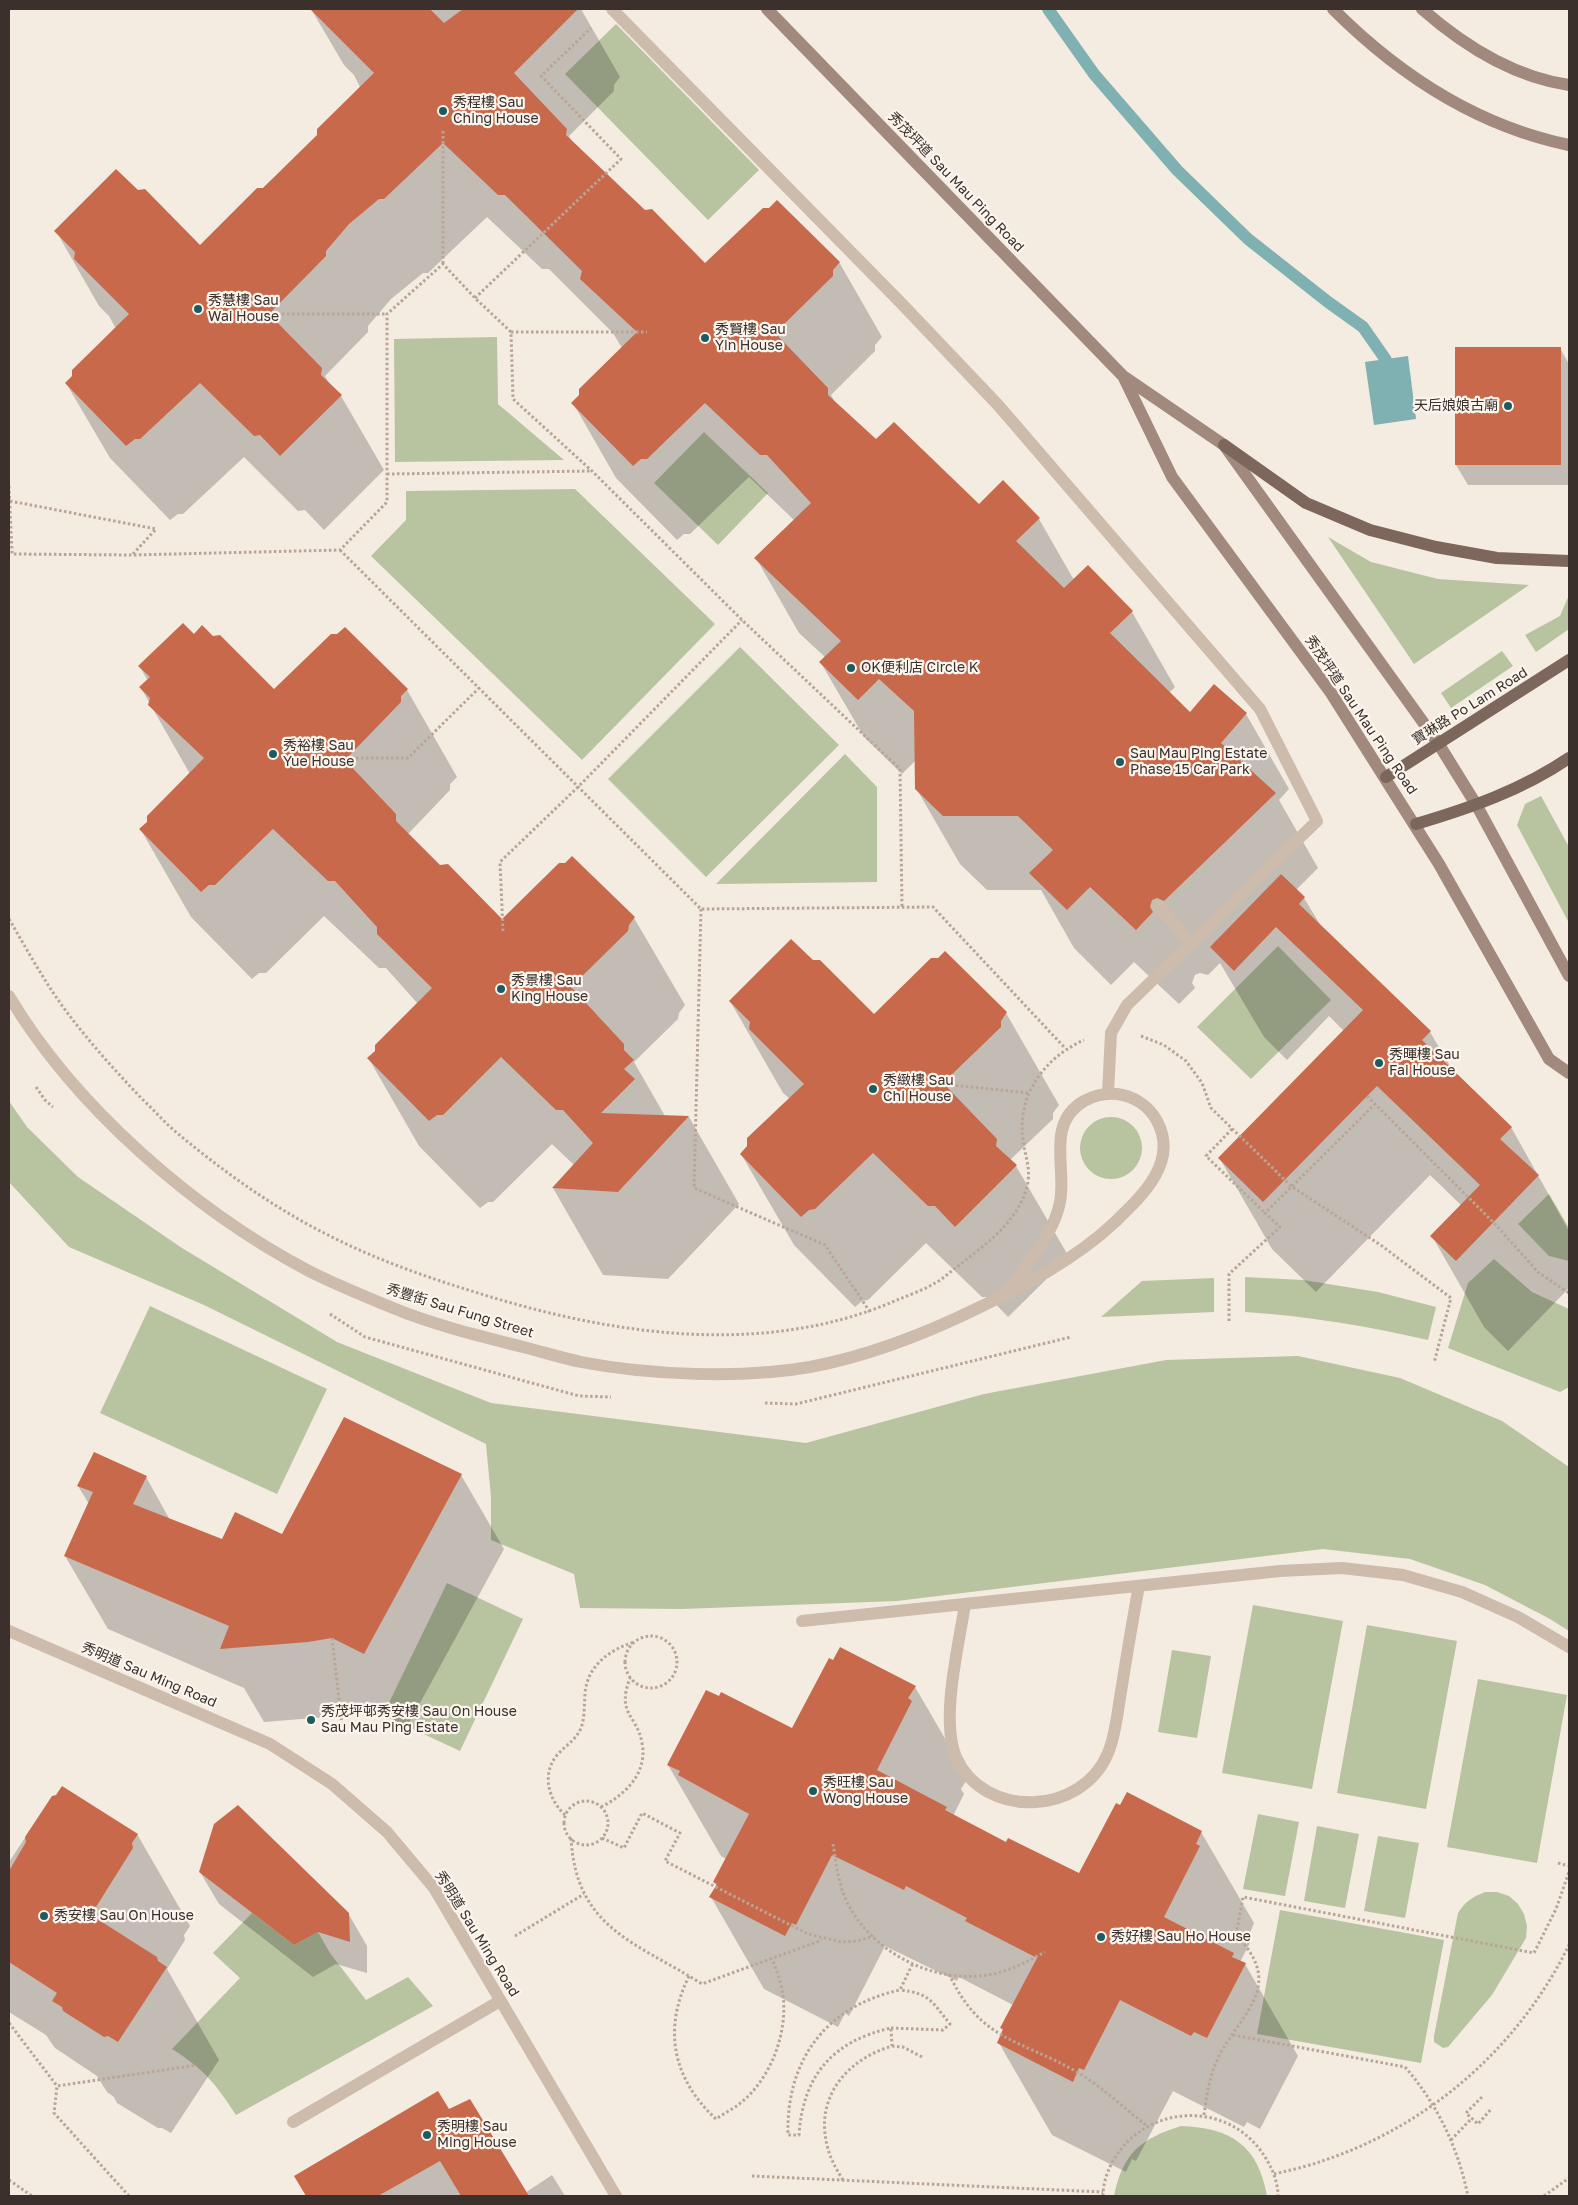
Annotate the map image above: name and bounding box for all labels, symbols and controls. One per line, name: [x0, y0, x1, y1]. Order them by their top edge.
place label: 秀程樓 Sau Ching House: [453, 95, 539, 128]
marker: 秀程樓 Sau Ching House: [437, 105, 449, 117]
street label: 秀茂坪道 Sau Mau Ping Road: [885, 108, 1027, 256]
place label: 秀慧樓 Sau Wai House: [208, 293, 279, 326]
marker: 秀慧樓 Sau Wai House: [192, 303, 204, 315]
place label: 秀賢樓 Sau Yin House: [715, 322, 786, 354]
marker: 秀賢樓 Sau Yin House: [699, 332, 711, 344]
place label: 天后娘娘古廟: [1414, 398, 1498, 414]
marker: 天后娘娘古廟: [1502, 400, 1514, 412]
street label: 秀茂坪道 Sau Mau Ping Road: [1301, 632, 1421, 798]
place label: OK便利店 Circle K: [861, 660, 978, 676]
marker: OK便利店 Circle K: [845, 662, 857, 674]
street label: 寶琳路 Po Lam Road: [1409, 664, 1531, 748]
place label: 秀裕樓 Sau Yue House: [283, 738, 354, 770]
place label: Sau Mau Ping Estate Phase 15 Car Park: [1130, 746, 1267, 779]
marker: 秀裕樓 Sau Yue House: [267, 748, 279, 760]
marker: Sau Mau Ping Estate Phase 15 Car Park: [1114, 756, 1126, 768]
place label: 秀景樓 Sau King House: [511, 973, 588, 1006]
marker: 秀景樓 Sau King House: [495, 983, 507, 995]
place label: 秀暉樓 Sau Fai House: [1389, 1047, 1460, 1080]
marker: 秀暉樓 Sau Fai House: [1373, 1057, 1385, 1069]
place label: 秀緻樓 Sau Chi House: [883, 1073, 954, 1106]
marker: 秀緻樓 Sau Chi House: [867, 1083, 879, 1095]
street label: 秀豐街 Sau Fung Street: [384, 1281, 536, 1341]
street label: 秀明道 Sau Ming Road: [79, 1639, 219, 1711]
place label: 秀茂坪邨秀安樓 Sau On House Sau Mau Ping Estate: [321, 1704, 517, 1736]
marker: 秀茂坪邨秀安樓 Sau On House Sau Mau Ping Estate: [305, 1714, 317, 1726]
place label: 秀旺樓 Sau Wong House: [823, 1775, 908, 1808]
marker: 秀旺樓 Sau Wong House: [807, 1785, 819, 1797]
street label: 秀明道 Sau Ming Road: [431, 1868, 523, 2000]
place label: 秀安樓 Sau On House: [54, 1908, 194, 1924]
marker: 秀安樓 Sau On House: [38, 1910, 50, 1922]
place label: 秀好樓 Sau Ho House: [1111, 1929, 1251, 1945]
marker: 秀好樓 Sau Ho House: [1095, 1931, 1107, 1943]
place label: 秀明樓 Sau Ming House: [437, 2119, 517, 2152]
marker: 秀明樓 Sau Ming House: [421, 2129, 433, 2141]

